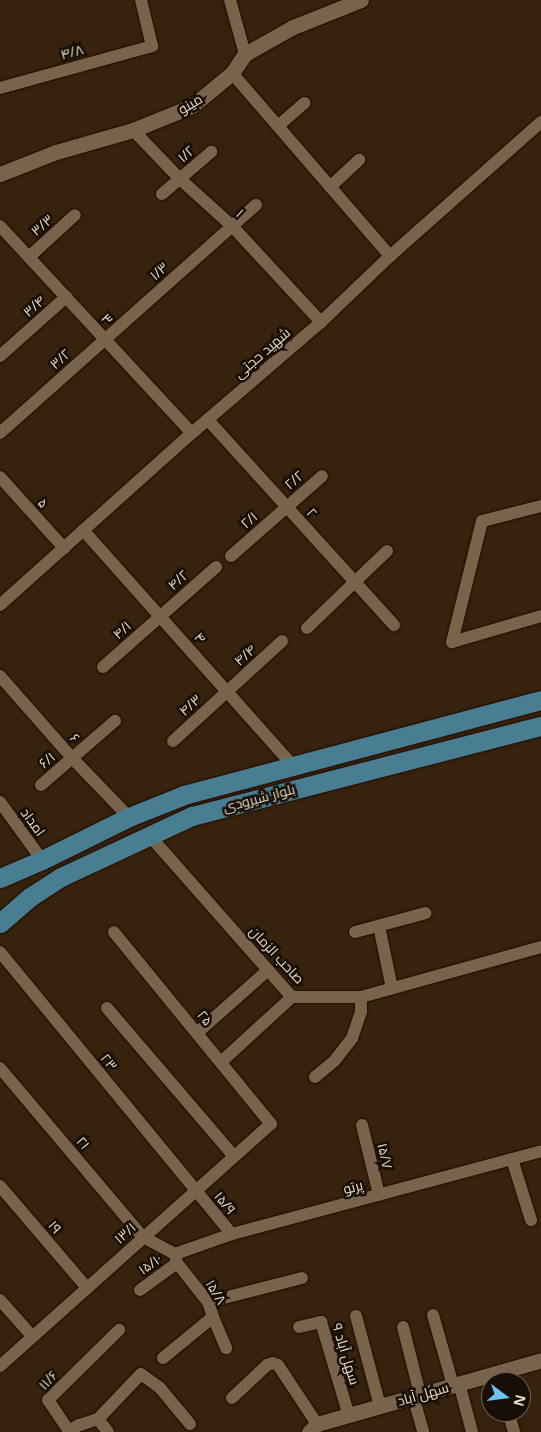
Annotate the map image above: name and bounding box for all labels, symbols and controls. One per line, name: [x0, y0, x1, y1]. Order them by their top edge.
street label: ۴/۸: [59, 41, 85, 63]
street label: مینو: [175, 90, 205, 118]
street label: ۱/۲: [174, 142, 198, 166]
street label: ۱: [233, 205, 247, 221]
street label: ۳/۳: [27, 211, 57, 239]
street label: ۱/۳: [146, 258, 172, 284]
street label: ۳/۴: [20, 292, 48, 320]
street label: ۳: [98, 310, 116, 328]
street label: شهید حجتی: [231, 324, 293, 382]
street label: ۳/۲: [46, 345, 74, 373]
street label: ۲/۲: [281, 467, 307, 493]
street label: ۵: [34, 495, 52, 511]
street label: ۲: [303, 505, 321, 521]
street label: ۲/۱: [237, 508, 261, 532]
street label: ۴/۲: [164, 566, 192, 594]
street label: ۴/۱: [109, 617, 135, 643]
street label: ۴: [191, 629, 209, 647]
street label: ۴/۴: [231, 641, 259, 669]
street label: ۴/۳: [176, 691, 204, 719]
street label: ۶: [66, 730, 84, 746]
street label: ۶/۱: [35, 748, 59, 772]
street label: بلوار شیرودی: [221, 780, 297, 816]
street label: امداد: [17, 805, 49, 839]
street label: صاحب الزمان: [246, 923, 308, 987]
street label: ۲۵: [194, 1007, 216, 1029]
street label: ۲۳: [97, 1050, 121, 1074]
street label: ۲۱: [73, 1133, 93, 1153]
street label: ۱۵/۷: [374, 1142, 396, 1170]
street label: پرتو: [341, 1176, 365, 1198]
street label: ۱۵/۹: [211, 1188, 239, 1218]
street label: ۱۹: [45, 1217, 65, 1237]
street label: ۱۳/۱: [111, 1219, 139, 1247]
street label: ۱۵/۱۰: [135, 1250, 165, 1278]
street label: ۱۵/۸: [202, 1277, 230, 1307]
street label: سهل آباد ۹: [329, 1321, 363, 1387]
street label: ۱۱/۶: [35, 1367, 61, 1393]
north arrow: [481, 1372, 531, 1422]
street label: سهل آباد: [395, 1379, 451, 1409]
text: N: [509, 1393, 531, 1409]

